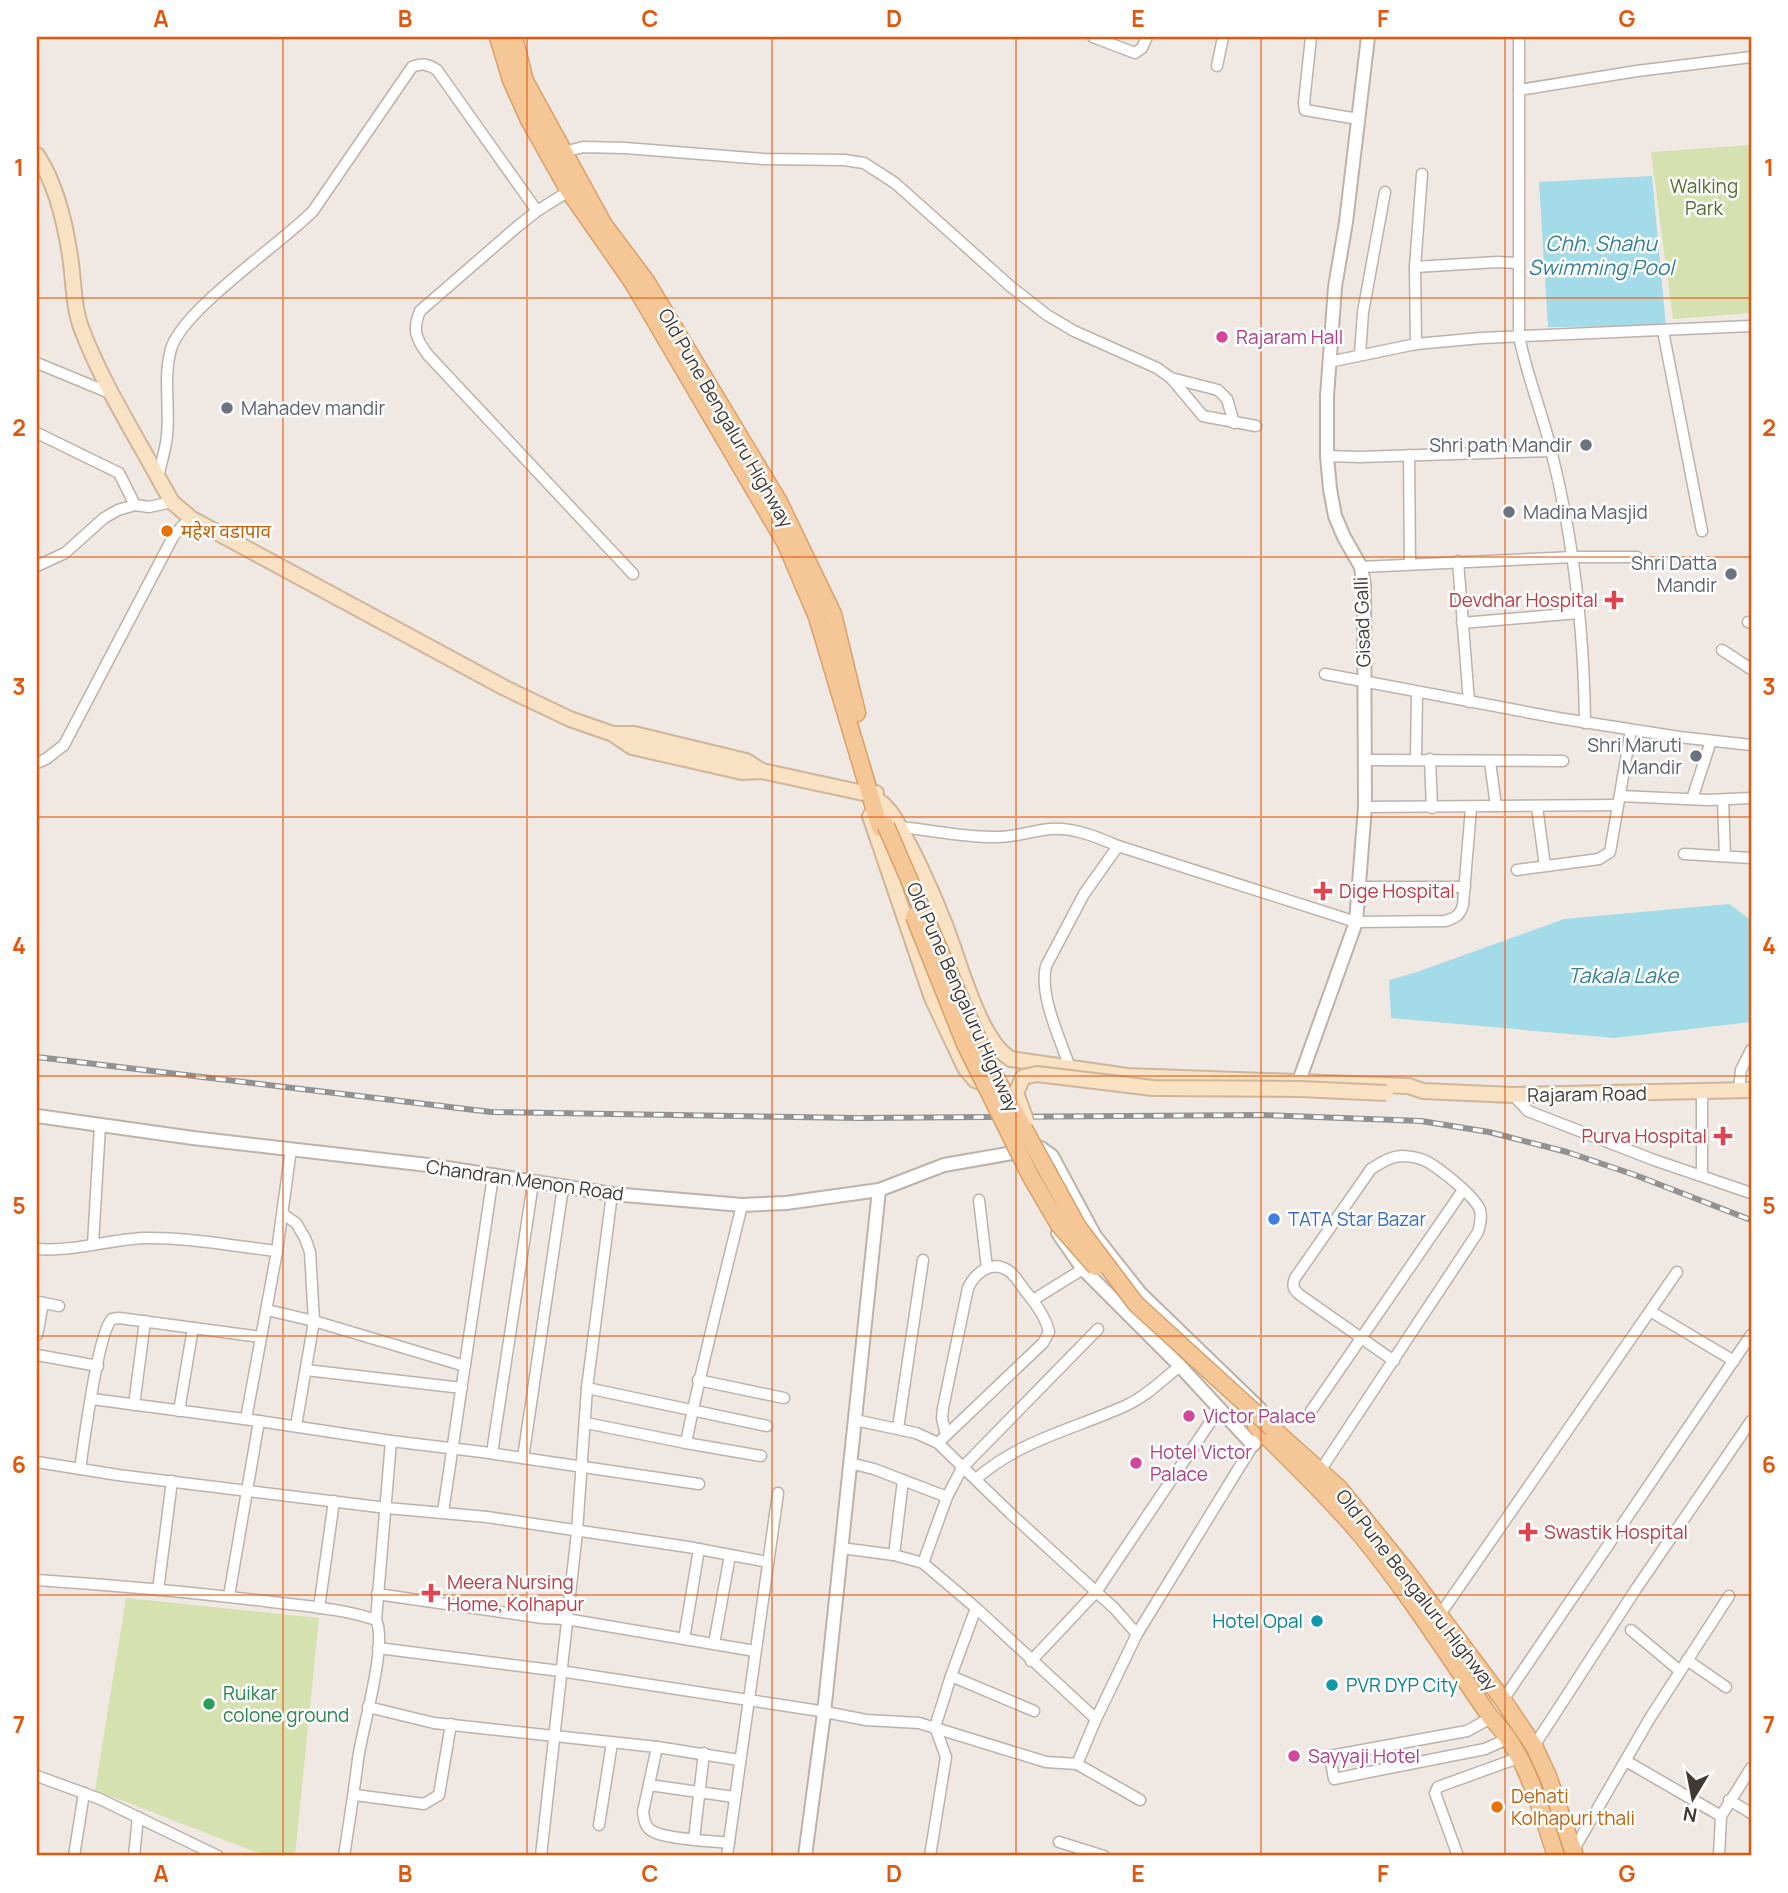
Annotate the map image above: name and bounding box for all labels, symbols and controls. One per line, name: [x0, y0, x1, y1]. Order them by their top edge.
text: A: [153, 2, 169, 34]
text: B: [398, 2, 412, 34]
text: C: [642, 2, 659, 34]
text: D: [886, 2, 902, 34]
text: E: [1131, 2, 1145, 34]
text: F: [1377, 2, 1389, 34]
text: G: [1619, 2, 1636, 34]
text: 1: [14, 151, 24, 183]
text: 1: [1764, 151, 1774, 183]
park label: Walking Park: [1670, 173, 1738, 221]
water label: Chh. Shahu Swimming Pool: [1528, 229, 1677, 281]
street label: Old Pune Bengaluru Highway: [652, 304, 800, 532]
place label: Rajaram Hall: [1236, 324, 1343, 350]
marker: Rajaram Hall: [1214, 329, 1230, 345]
place label: Mahadev mandir: [241, 395, 385, 421]
marker: Mahadev mandir: [219, 400, 235, 416]
text: 2: [12, 411, 26, 443]
text: 2: [1762, 411, 1776, 443]
place label: Shri path Mandir: [1429, 432, 1572, 458]
marker: Shri path Mandir: [1578, 437, 1594, 453]
place label: Madina Masjid: [1523, 499, 1648, 525]
marker: Madina Masjid: [1501, 504, 1517, 520]
place label: महेश वडापाव: [181, 518, 272, 544]
marker: महेश वडापाव: [159, 523, 175, 539]
place label: Shri Datta Mandir: [1631, 550, 1717, 598]
marker: Shri Datta Mandir: [1723, 566, 1739, 582]
street label: Gisad Galli: [1347, 576, 1377, 668]
place label: Devdhar Hospital: [1449, 587, 1598, 613]
marker: Devdhar Hospital: [1604, 590, 1624, 610]
text: 3: [12, 670, 26, 702]
text: 3: [1762, 670, 1776, 702]
place label: Shri Maruti Mandir: [1587, 732, 1682, 780]
marker: Shri Maruti Mandir: [1688, 748, 1704, 764]
street label: Old Pune Bengaluru Highway: [900, 878, 1026, 1116]
place label: Dige Hospital: [1339, 878, 1455, 904]
marker: Dige Hospital: [1313, 881, 1333, 901]
text: 4: [12, 929, 26, 961]
text: 4: [1762, 929, 1776, 961]
water label: Takala Lake: [1568, 961, 1680, 989]
street label: Rajaram Road: [1527, 1080, 1647, 1108]
place label: Purva Hospital: [1582, 1123, 1707, 1149]
marker: Purva Hospital: [1713, 1126, 1733, 1146]
street label: Chandran Menon Road: [424, 1153, 626, 1207]
text: 5: [12, 1189, 26, 1221]
text: 5: [1762, 1189, 1776, 1221]
place label: TATA Star Bazar: [1288, 1206, 1426, 1232]
marker: TATA Star Bazar: [1266, 1211, 1282, 1227]
place label: Victor Palace: [1203, 1403, 1316, 1429]
marker: Victor Palace: [1181, 1408, 1197, 1424]
place label: Hotel Victor Palace: [1150, 1439, 1252, 1487]
text: 6: [12, 1448, 26, 1480]
text: 6: [1762, 1448, 1776, 1480]
marker: Hotel Victor Palace: [1128, 1455, 1144, 1471]
street label: Old Pune Bengaluru Highway: [1330, 1484, 1504, 1696]
place label: Swastik Hospital: [1544, 1519, 1688, 1545]
marker: Swastik Hospital: [1518, 1522, 1538, 1542]
place label: Meera Nursing Home, Kolhapur: [447, 1569, 584, 1617]
marker: Meera Nursing Home, Kolhapur: [421, 1583, 441, 1603]
place label: Hotel Opal: [1212, 1608, 1303, 1634]
marker: Hotel Opal: [1309, 1613, 1325, 1629]
place label: PVR DYP City: [1346, 1672, 1458, 1698]
marker: PVR DYP City: [1324, 1677, 1340, 1693]
place label: Ruikar colone ground: [223, 1680, 349, 1728]
marker: Ruikar colone ground: [201, 1696, 217, 1712]
text: 7: [13, 1708, 25, 1740]
text: 7: [1763, 1708, 1775, 1740]
place label: Sayyaji Hotel: [1308, 1743, 1420, 1769]
marker: Sayyaji Hotel: [1286, 1748, 1302, 1764]
north arrow: [1658, 1764, 1728, 1834]
place label: Dehati Kolhapuri thali: [1511, 1783, 1635, 1831]
marker: Dehati Kolhapuri thali: [1489, 1799, 1505, 1815]
text: N: [1681, 1801, 1699, 1829]
text: A: [153, 1857, 169, 1889]
text: B: [398, 1857, 412, 1889]
text: C: [642, 1857, 659, 1889]
text: D: [886, 1857, 902, 1889]
text: E: [1131, 1857, 1145, 1889]
text: F: [1377, 1857, 1389, 1889]
text: G: [1619, 1857, 1636, 1889]

